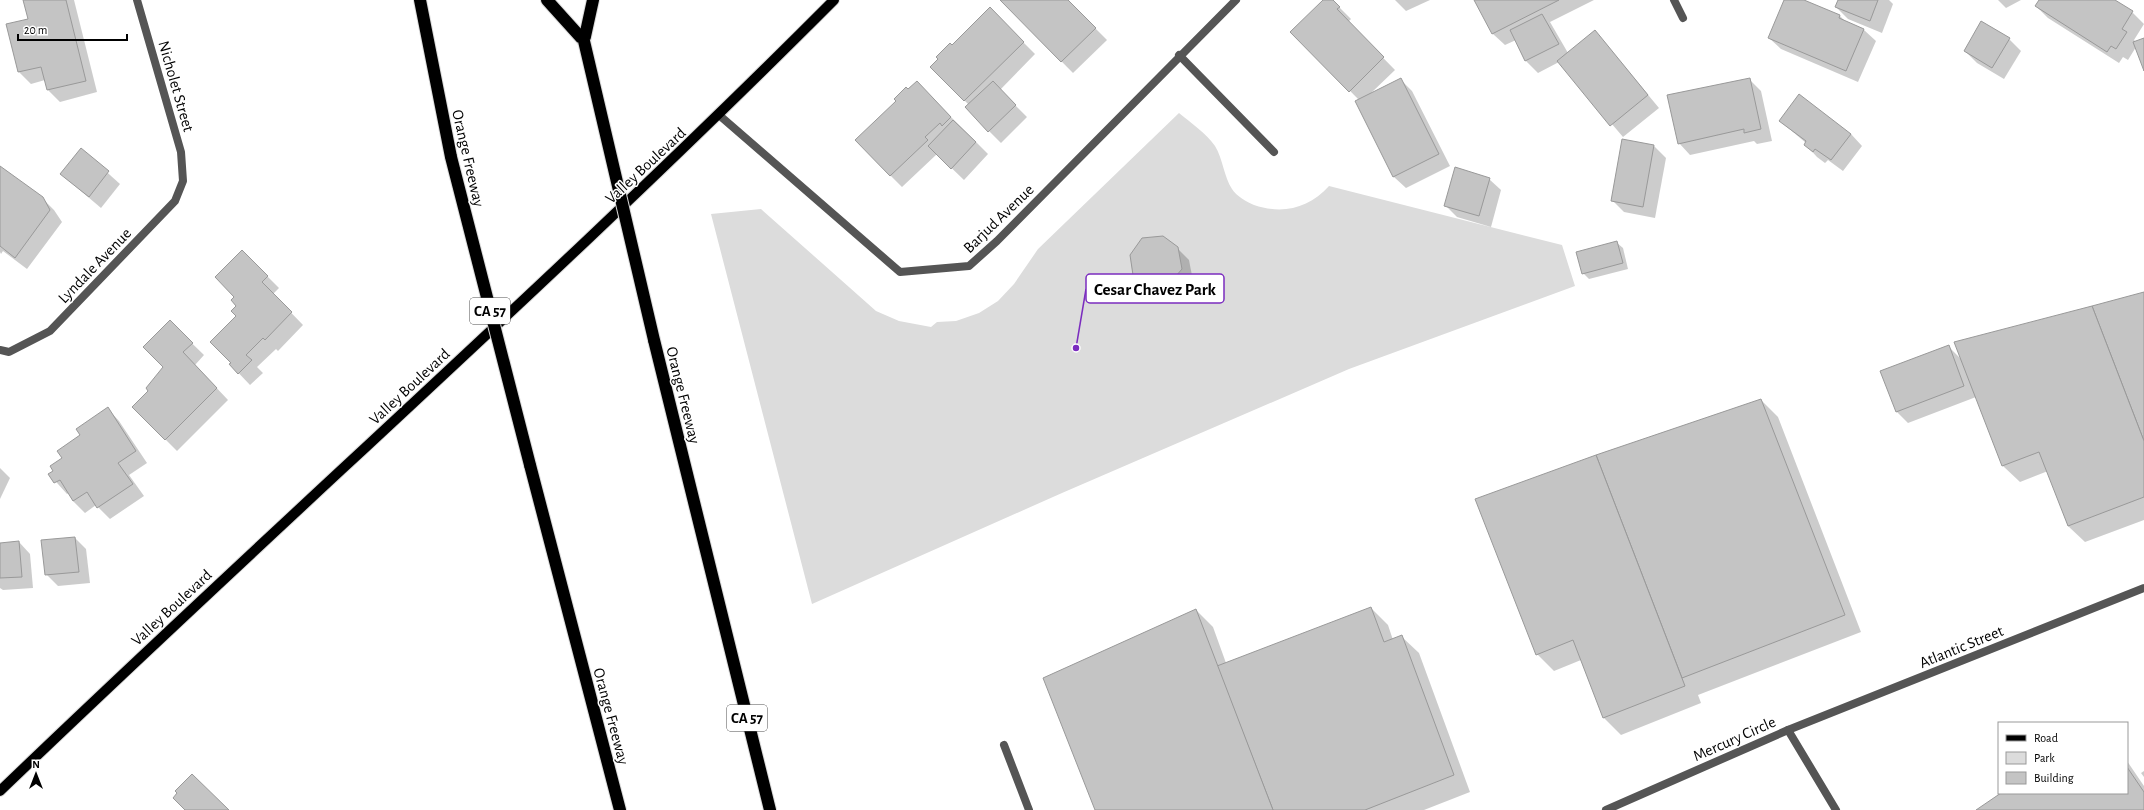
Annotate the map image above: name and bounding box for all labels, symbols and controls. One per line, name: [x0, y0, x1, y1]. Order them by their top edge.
scale bar: [18, 16, 127, 42]
text: 20 m: [24, 24, 47, 36]
street label: Nicholet Street: [155, 39, 197, 134]
street label: Orange Freeway: [448, 108, 487, 209]
street label: Valley Boulevard: [602, 125, 690, 208]
street label: Barjud Avenue: [960, 181, 1038, 257]
street label: Lyndale Avenue: [55, 225, 135, 307]
callout: Cesar Chavez Park: [1086, 274, 1224, 303]
text: Cesar Chavez Park: [1094, 281, 1217, 298]
road number: CA 57: [470, 298, 510, 324]
street label: Orange Freeway: [662, 345, 703, 446]
street label: Valley Boulevard: [366, 346, 454, 429]
street label: Valley Boulevard: [128, 567, 216, 650]
street label: Atlantic Street: [1917, 623, 2006, 671]
street label: Orange Freeway: [589, 666, 632, 767]
road number: CA 57: [727, 705, 767, 731]
street label: Mercury Circle: [1691, 714, 1779, 765]
legend: [1998, 722, 2128, 794]
text: Road: [2034, 732, 2058, 744]
text: Park: [2034, 752, 2055, 764]
north arrow: [16, 754, 56, 794]
text: N: [32, 759, 40, 770]
text: Building: [2034, 772, 2074, 784]

